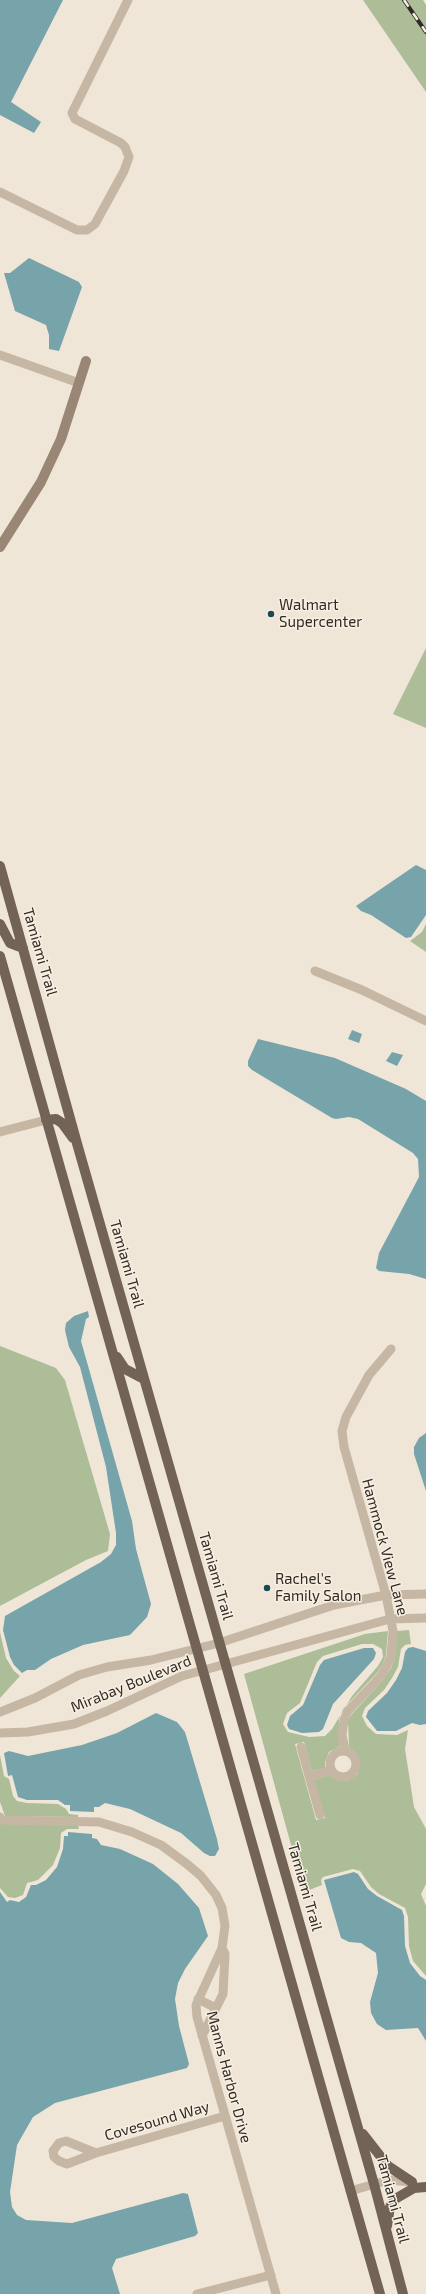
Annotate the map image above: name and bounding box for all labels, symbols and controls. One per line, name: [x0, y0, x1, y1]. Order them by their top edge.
place label: Walmart Supercenter: [279, 596, 362, 631]
marker: Walmart Supercenter: [266, 609, 276, 619]
street label: Tamiami Trail: [19, 906, 61, 998]
street label: Tamiami Trail: [106, 1218, 148, 1310]
street label: Hammock View Lane: [358, 1477, 412, 1617]
street label: Tamiami Trail: [195, 1530, 237, 1622]
place label: Rachel's Family Salon: [275, 1570, 362, 1605]
marker: Rachel's Family Salon: [262, 1583, 272, 1593]
street label: Mirabay Boulevard: [68, 1652, 194, 1716]
street label: Tamiami Trail: [284, 1841, 326, 1933]
street label: Manns Harbor Drive: [203, 2009, 255, 2145]
street label: Covesound Way: [102, 2097, 212, 2145]
street label: Tamiami Trail: [373, 2153, 413, 2245]

